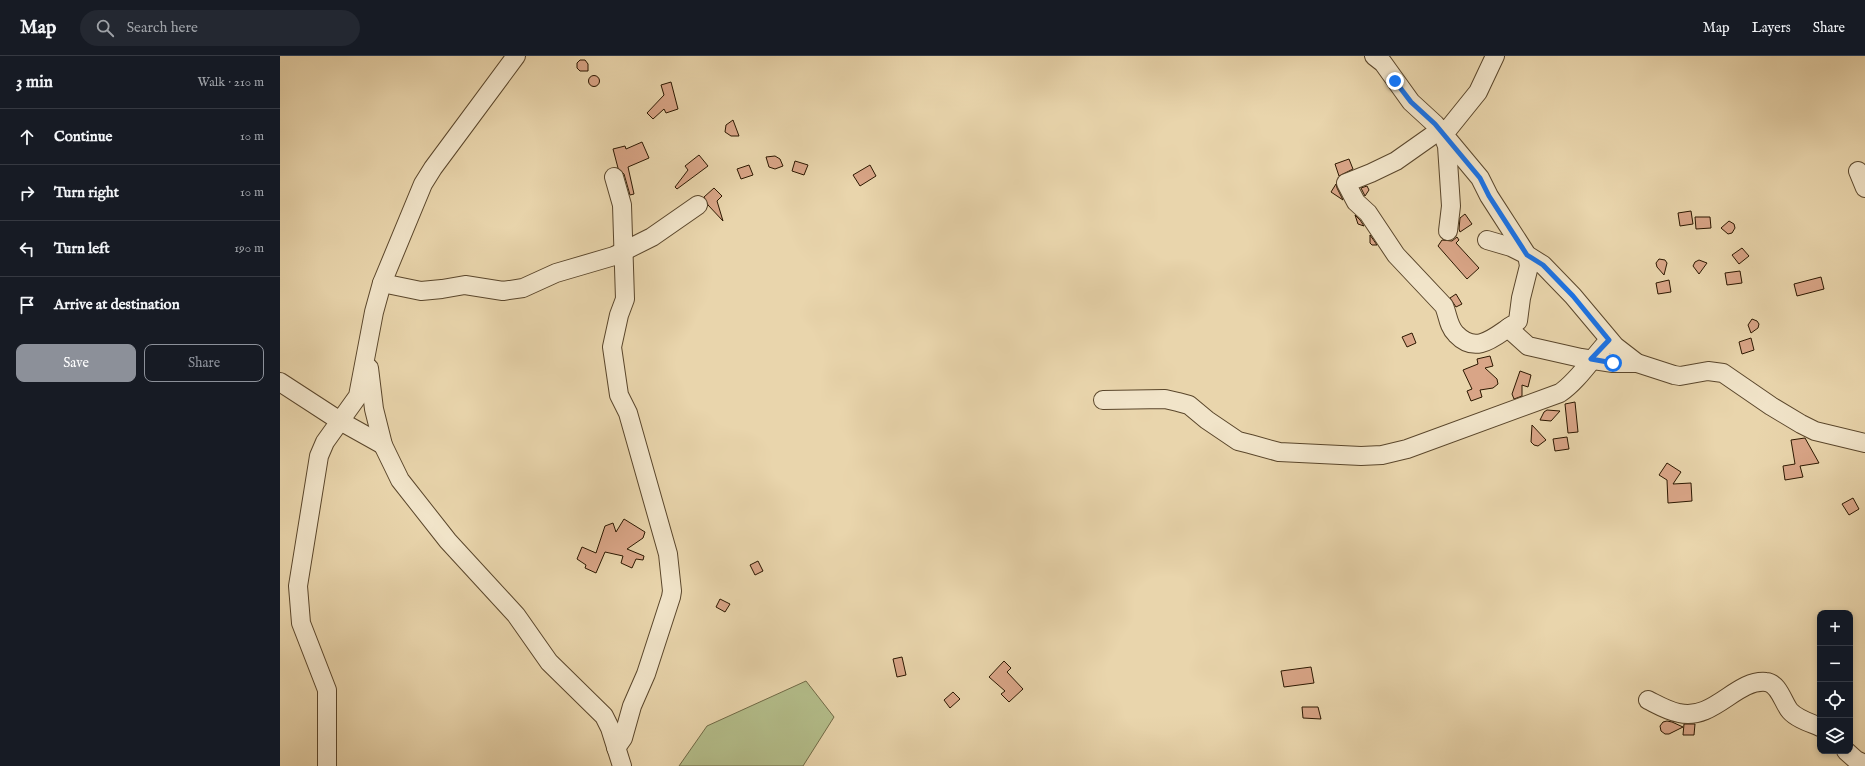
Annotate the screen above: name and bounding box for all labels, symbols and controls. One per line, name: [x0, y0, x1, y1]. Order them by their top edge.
search box: [80, 10, 360, 46]
text: Map: [20, 16, 56, 40]
icon: search: [94, 17, 116, 39]
text: Search here: [126, 18, 198, 37]
text: Map: [1703, 19, 1730, 37]
text: Layers: [1752, 19, 1791, 37]
text: Share: [1813, 19, 1845, 37]
text: 3 min: [16, 72, 53, 93]
route end: [1386, 72, 1404, 90]
text: Walk · 210 m: [198, 74, 264, 91]
icon: ahead: [16, 126, 38, 148]
text: Continue: [54, 127, 112, 146]
text: 10 m: [240, 128, 264, 145]
icon: right: [16, 182, 38, 204]
text: Turn right: [54, 183, 119, 202]
text: 10 m: [240, 184, 264, 201]
icon: left: [16, 238, 38, 260]
text: Turn left: [54, 239, 110, 258]
text: 190 m: [234, 240, 264, 257]
icon: arrive: [16, 294, 38, 316]
text: Arrive at destination: [54, 295, 180, 314]
button: Save: [16, 344, 136, 382]
button: Share: [144, 344, 264, 382]
route start: [1604, 354, 1622, 372]
map controls: [1817, 610, 1853, 754]
button: +: [1817, 610, 1853, 646]
button: −: [1817, 646, 1853, 682]
button: locate: [1817, 682, 1853, 718]
button: layers: [1817, 718, 1853, 754]

